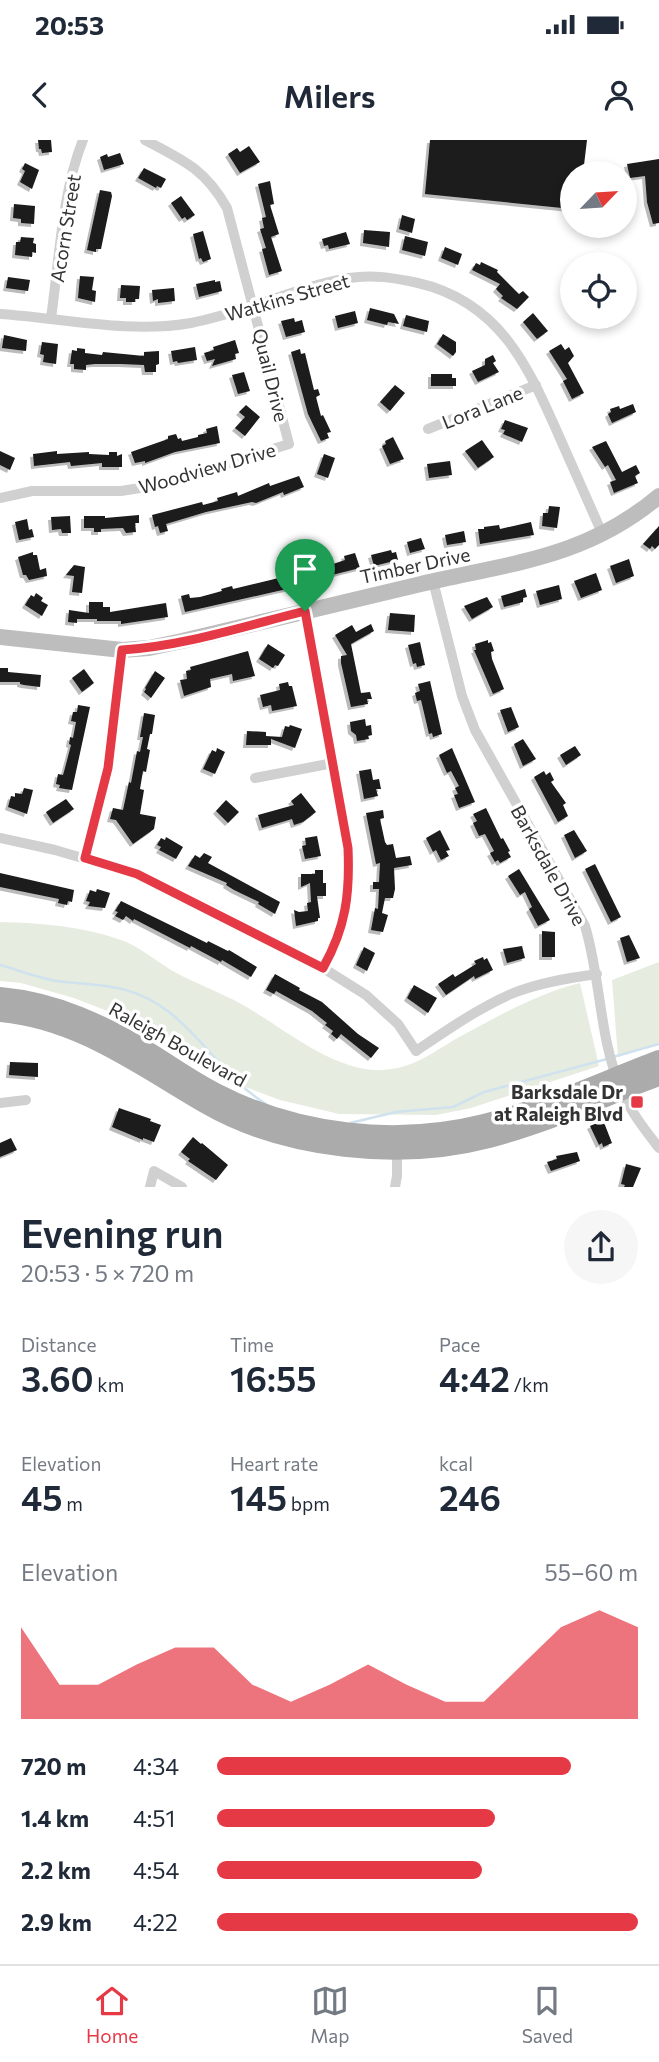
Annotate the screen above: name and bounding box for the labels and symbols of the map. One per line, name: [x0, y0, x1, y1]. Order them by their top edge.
north arrow: [560, 161, 637, 238]
street label: Acorn Street: [45, 172, 85, 284]
street label: Watkins Street: [222, 268, 352, 326]
street label: Quail Drive: [248, 326, 294, 424]
street label: Lora Lane: [438, 380, 526, 434]
street label: Woodview Drive: [136, 438, 278, 498]
pin: [275, 539, 335, 611]
street label: Timber Drive: [358, 542, 472, 588]
street label: Barksdale Drive: [506, 801, 592, 929]
street label: Raleigh Boulevard: [105, 997, 251, 1091]
place label: Barksdale Dr at Raleigh Blvd: [494, 1080, 623, 1125]
marker: Barksdale Dr at Raleigh Blvd: [629, 1094, 645, 1110]

